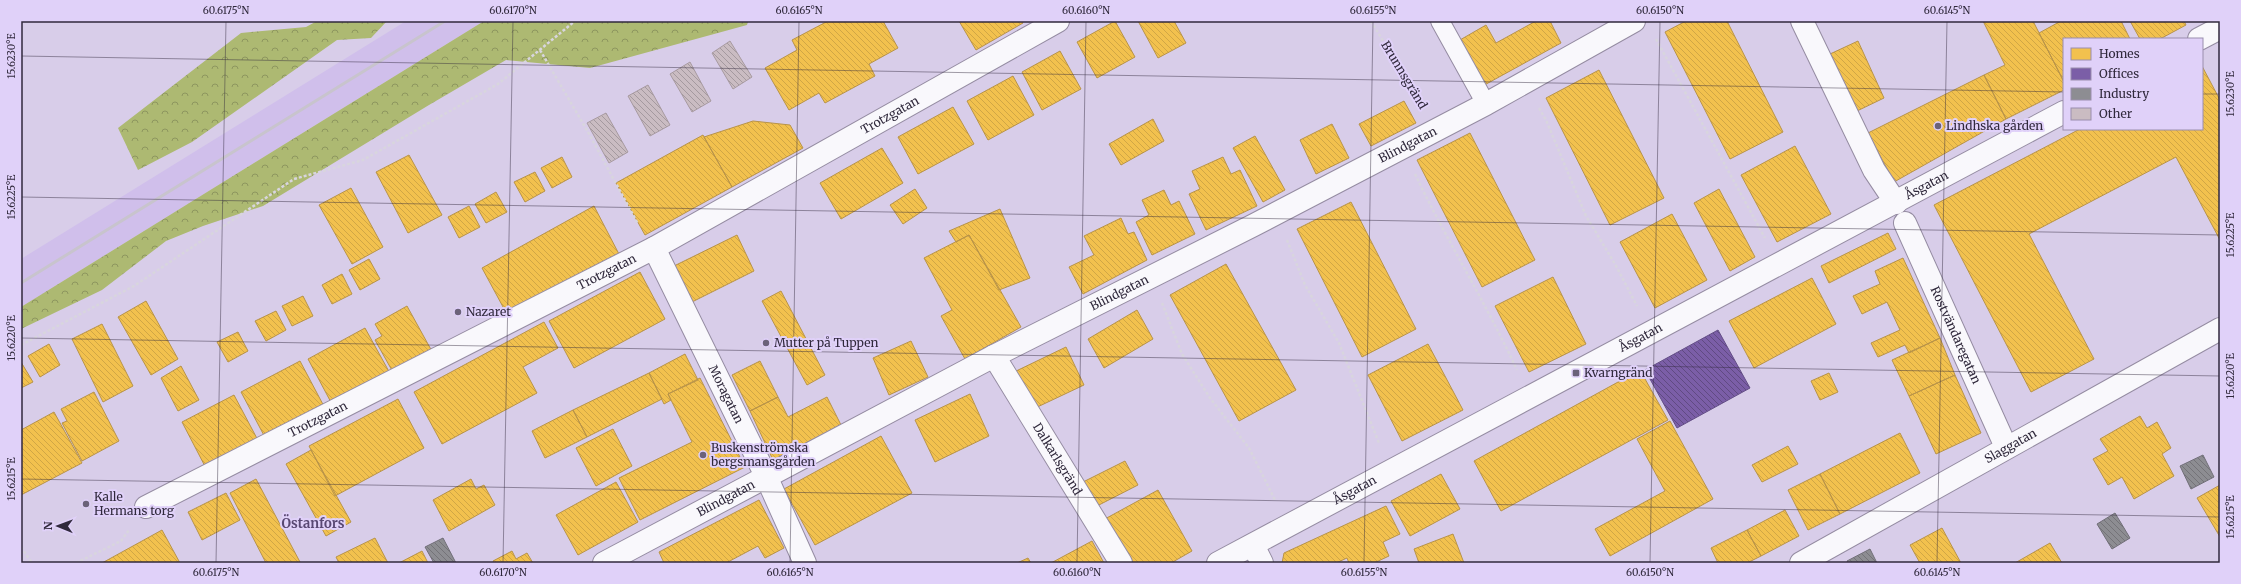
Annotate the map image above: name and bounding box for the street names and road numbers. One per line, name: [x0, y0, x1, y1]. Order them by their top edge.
street label: Brunnsgränd: [1378, 38, 1431, 112]
street label: Trotzgatan: [858, 93, 922, 137]
street label: Blindgatan: [1376, 123, 1439, 166]
street label: Åsgatan: [1901, 167, 1951, 203]
street label: Trotzgatan: [574, 250, 638, 293]
street label: Blindgatan: [1087, 271, 1151, 313]
street label: Rostvändaregatan: [1928, 284, 1984, 386]
street label: Åsgatan: [1615, 320, 1665, 355]
street label: Moragatan: [706, 362, 747, 426]
street label: Trotzgatan: [286, 398, 350, 440]
street label: Dalkarlsgränd: [1030, 420, 1086, 498]
street label: Slaggatan: [1982, 425, 2039, 466]
street label: Åsgatan: [1329, 472, 1379, 508]
street label: Blindgatan: [694, 476, 757, 519]

